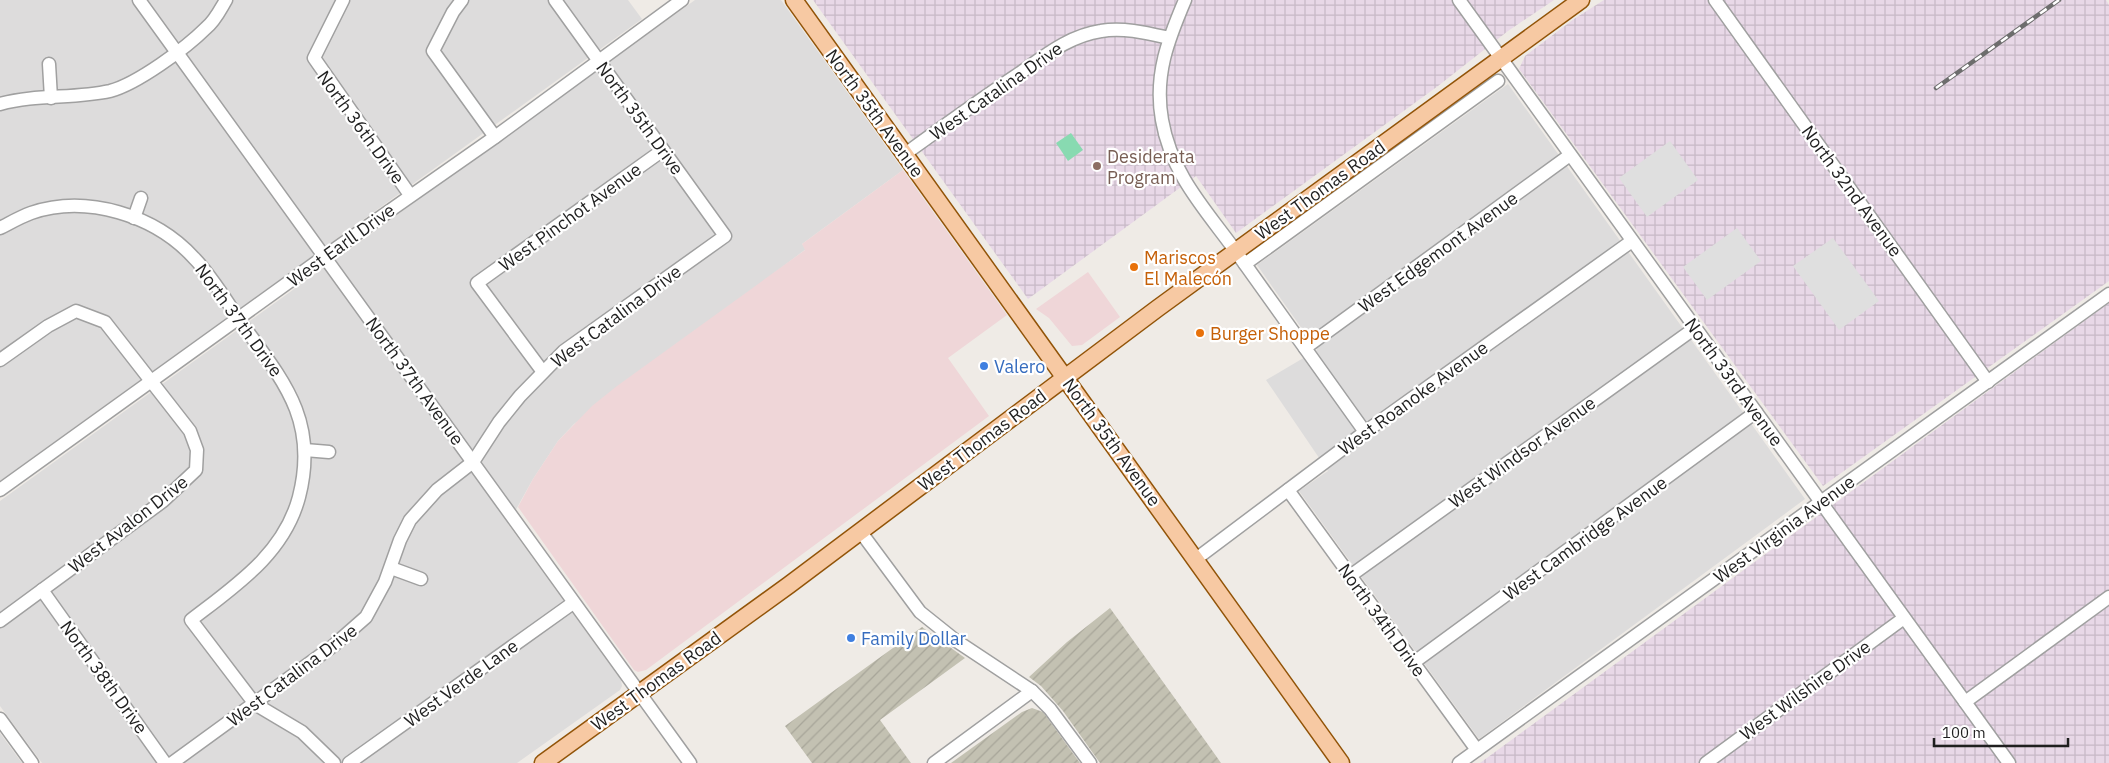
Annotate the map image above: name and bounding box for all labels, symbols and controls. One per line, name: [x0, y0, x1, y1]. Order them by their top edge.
street label: West Catalina Drive: [925, 37, 1067, 145]
street label: North 35th Avenue: [821, 44, 929, 182]
street label: North 35th Drive: [591, 57, 689, 179]
street label: North 36th Drive: [312, 66, 410, 188]
street label: North 32nd Avenue: [1797, 121, 1907, 261]
street label: West Thomas Road: [1250, 135, 1390, 245]
place label: Desiderata Program: [1107, 145, 1195, 189]
street label: West Pinchot Avenue: [494, 158, 646, 276]
marker: Desiderata Program: [1091, 160, 1103, 172]
street label: West Edgemont Avenue: [1354, 186, 1522, 318]
street label: West Earll Drive: [283, 198, 399, 292]
place label: Mariscos El Malecón: [1144, 246, 1232, 290]
street label: North 37th Drive: [190, 259, 288, 381]
street label: West Catalina Drive: [546, 260, 686, 372]
marker: Mariscos El Malecón: [1128, 261, 1140, 273]
street label: North 37th Avenue: [361, 312, 469, 450]
street label: North 33rd Avenue: [1680, 313, 1788, 451]
place label: Burger Shoppe: [1210, 322, 1330, 345]
marker: Burger Shoppe: [1194, 327, 1206, 339]
street label: West Roanoke Avenue: [1334, 336, 1492, 460]
place label: Valero: [994, 355, 1045, 378]
marker: Valero: [978, 360, 990, 372]
street label: North 35th Avenue: [1058, 373, 1166, 511]
street label: West Thomas Road: [913, 384, 1051, 496]
street label: West Windsor Avenue: [1444, 391, 1600, 513]
street label: West Avalon Drive: [64, 470, 193, 578]
street label: West Virginia Avenue: [1709, 470, 1859, 588]
street label: West Cambridge Avenue: [1499, 471, 1672, 605]
street label: North 34th Drive: [1333, 559, 1431, 681]
street label: North 38th Drive: [55, 616, 153, 738]
street label: West Catalina Drive: [222, 619, 362, 731]
street label: West Thomas Road: [586, 626, 726, 736]
place label: Family Dollar: [861, 627, 967, 650]
marker: Family Dollar: [845, 632, 857, 644]
street label: West Verde Lane: [400, 634, 522, 732]
street label: West Wilshire Drive: [1735, 635, 1875, 745]
scale bar: [1934, 716, 2068, 748]
text: 100 m: [1942, 723, 1986, 742]

